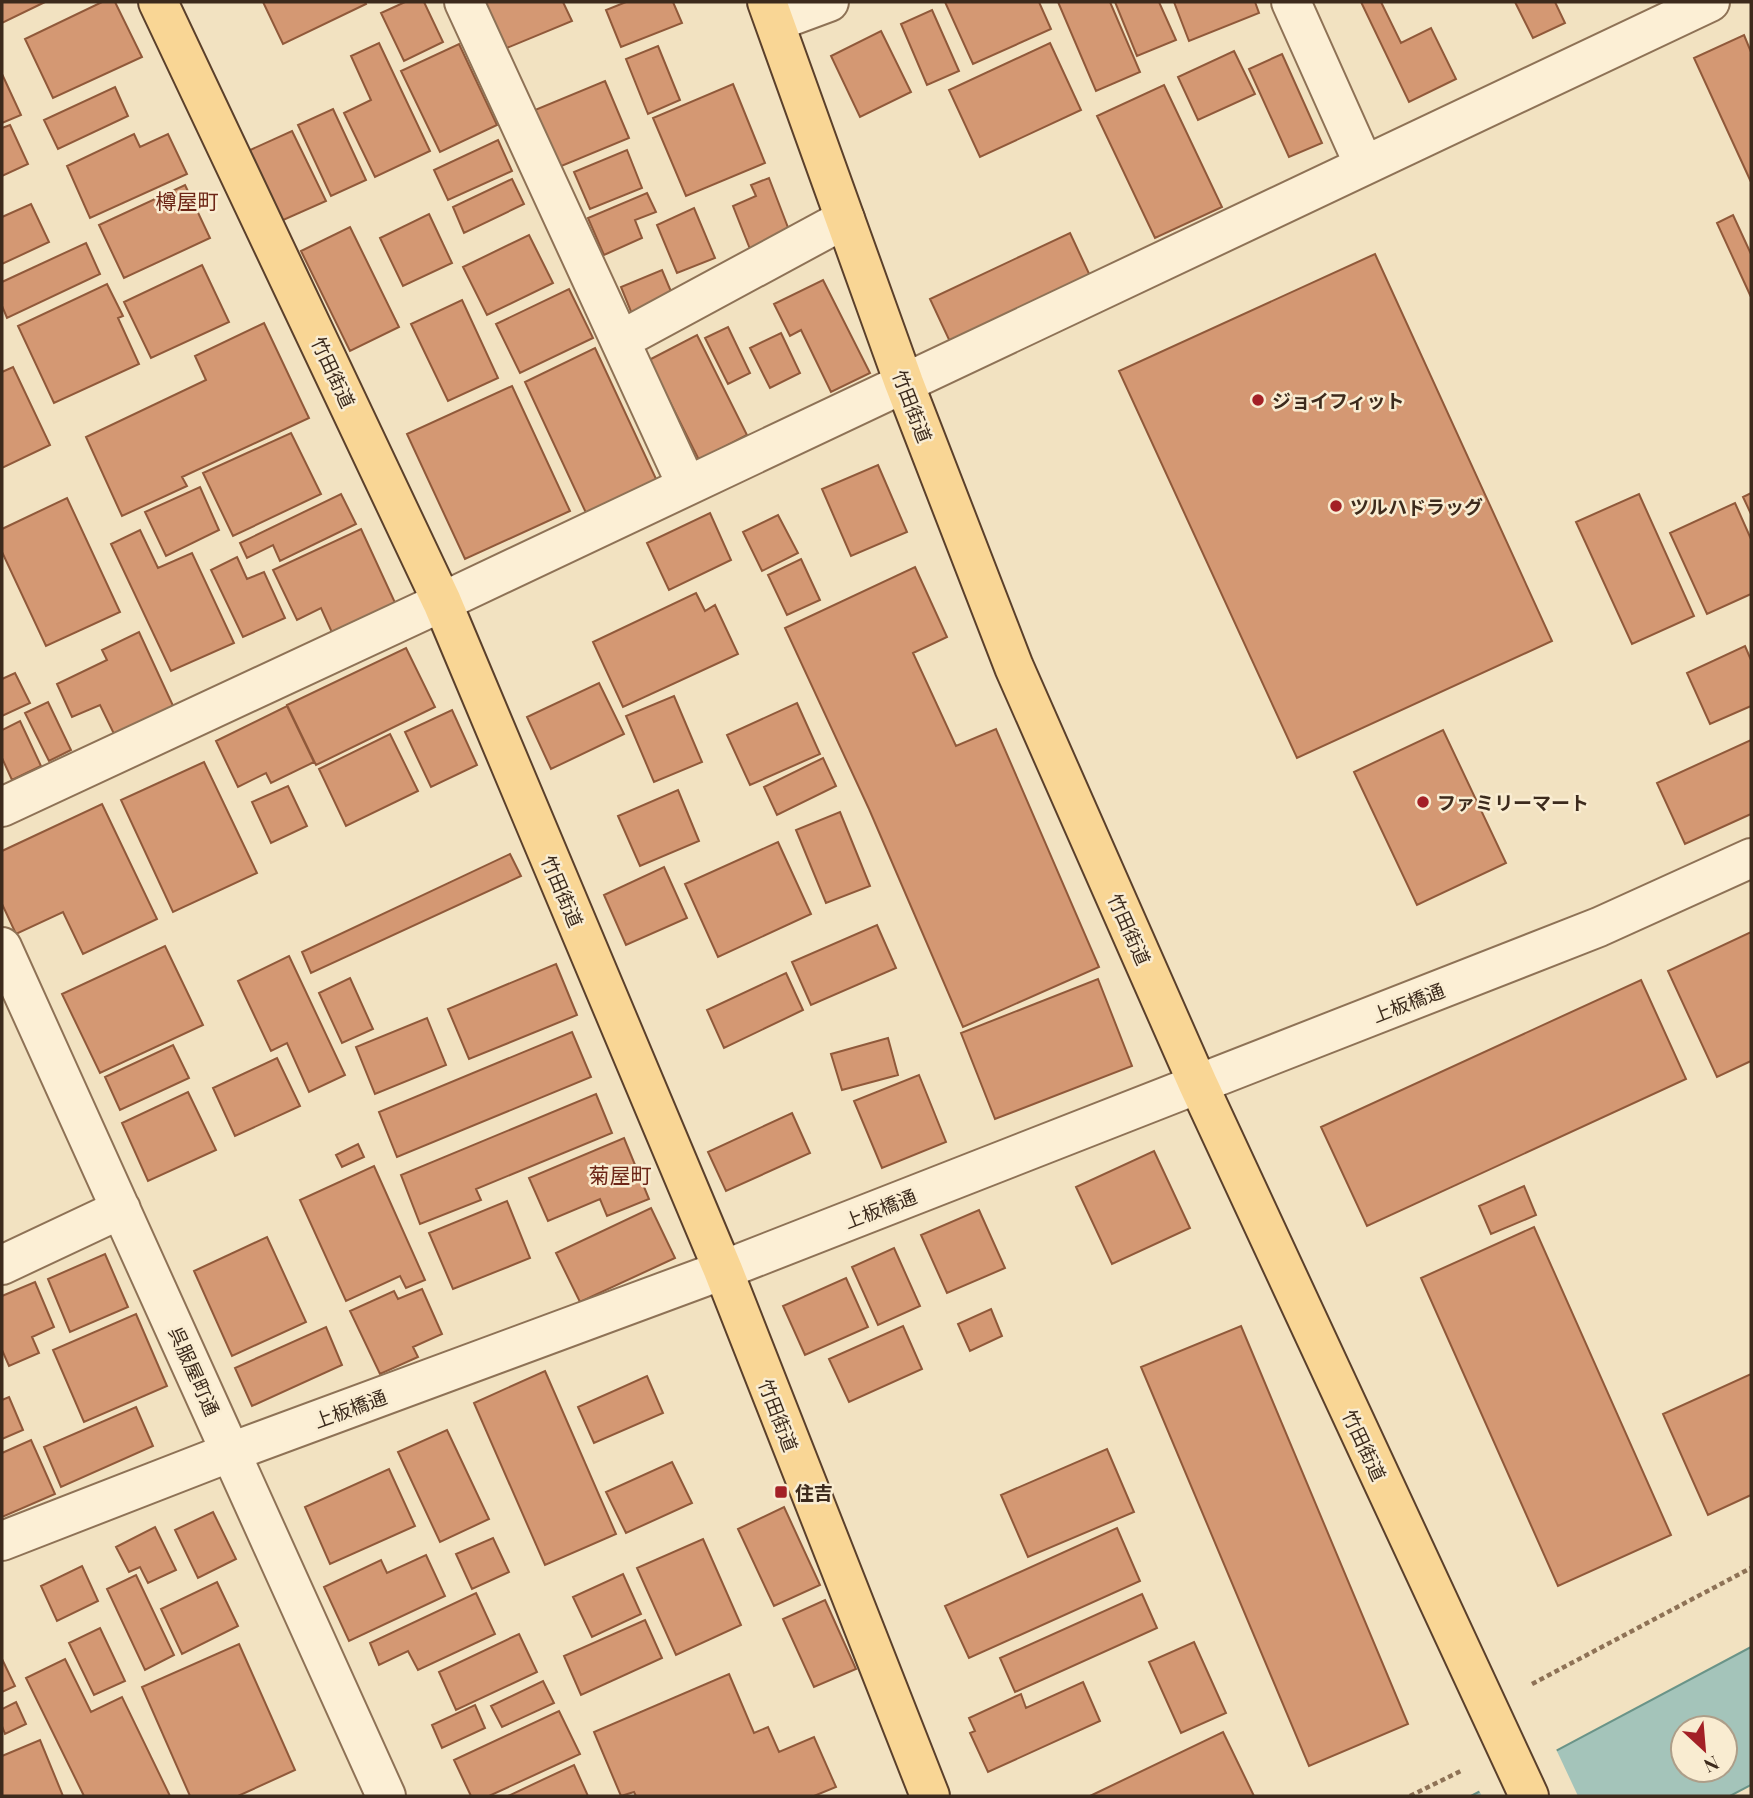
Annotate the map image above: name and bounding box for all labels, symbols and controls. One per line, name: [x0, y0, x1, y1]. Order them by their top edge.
district label: 樽屋町: [156, 186, 219, 214]
street label: 竹田街道: [306, 332, 362, 412]
street label: 竹田街道: [887, 366, 939, 446]
place label: ジョイフィット: [1272, 387, 1405, 413]
marker: ジョイフィット: [1250, 392, 1266, 408]
place label: ツルハドラッグ: [1350, 493, 1483, 519]
marker: ツルハドラッグ: [1328, 498, 1344, 514]
place label: ファミリーマート: [1437, 789, 1589, 815]
marker: ファミリーマート: [1415, 794, 1431, 810]
street label: 竹田街道: [536, 851, 590, 931]
street label: 竹田街道: [1103, 889, 1157, 969]
street label: 上板橋通: [1368, 976, 1448, 1028]
district label: 菊屋町: [589, 1160, 652, 1188]
street label: 上板橋通: [840, 1182, 920, 1234]
street label: 呉服屋町通: [164, 1322, 226, 1420]
street label: 竹田街道: [753, 1375, 805, 1455]
street label: 上板橋通: [310, 1383, 390, 1433]
street label: 竹田街道: [1337, 1405, 1393, 1485]
place label: 住吉: [795, 1479, 833, 1505]
marker: 住吉: [773, 1484, 789, 1500]
north arrow: [1669, 1714, 1739, 1784]
text: N: [1700, 1750, 1724, 1780]

